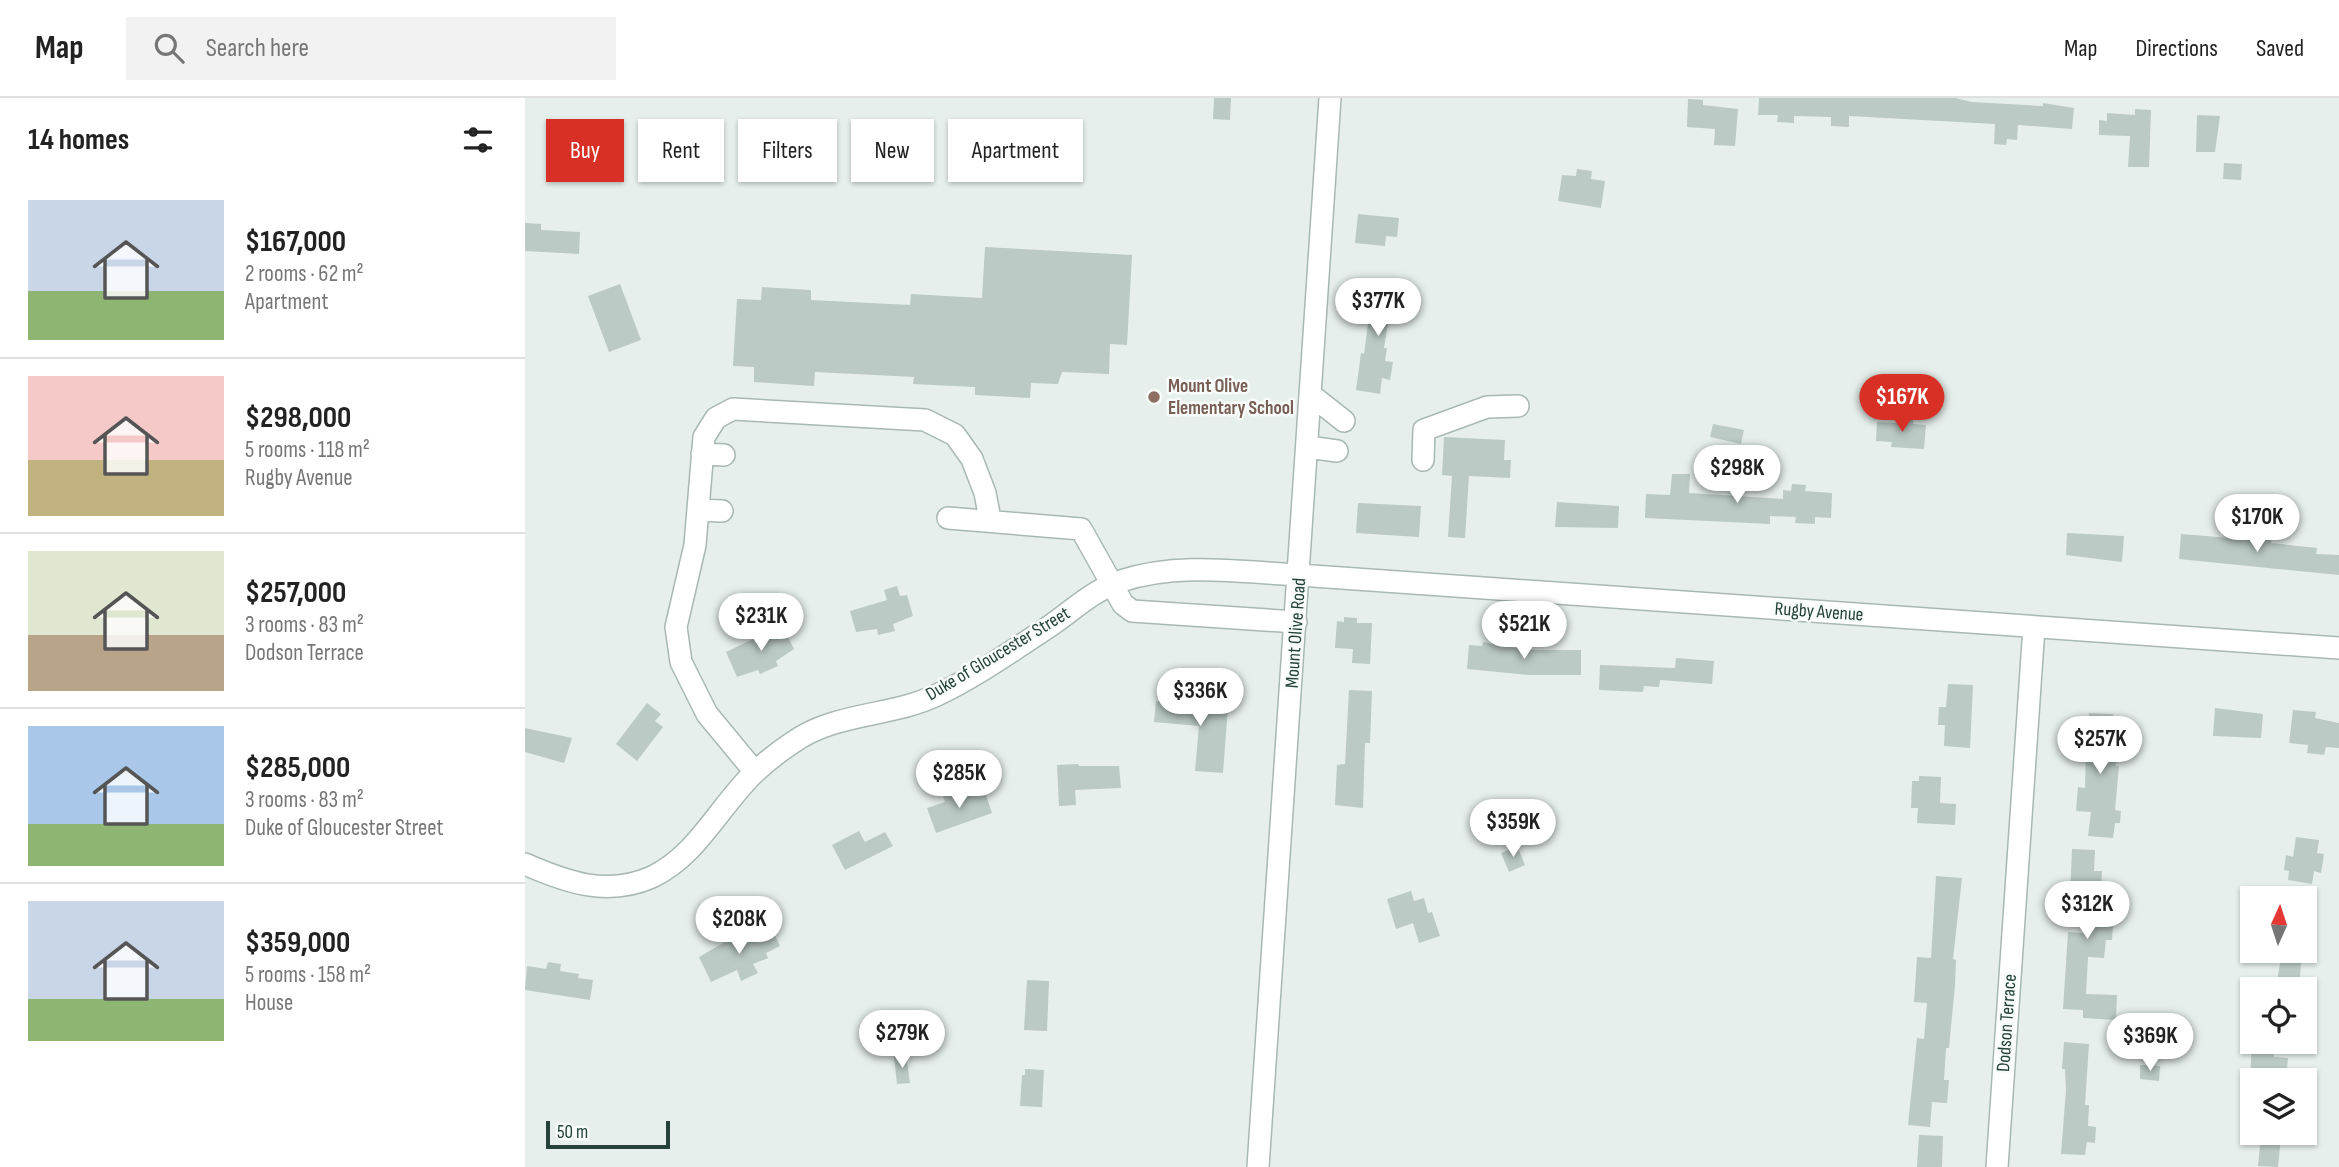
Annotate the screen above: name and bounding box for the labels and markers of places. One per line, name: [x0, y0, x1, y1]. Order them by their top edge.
pin: $377K: [1329, 278, 1427, 338]
pin: $167K: [1853, 374, 1951, 434]
place label: Mount Olive Elementary School: [1168, 375, 1294, 420]
marker: Mount Olive Elementary School: [1146, 389, 1162, 405]
pin: $298K: [1688, 446, 1786, 505]
pin: $170K: [2208, 494, 2306, 554]
pin: $231K: [712, 594, 810, 653]
pin: $521K: [1475, 602, 1573, 661]
pin: $336K: [1151, 668, 1249, 728]
pin: $257K: [2051, 716, 2149, 776]
pin: $285K: [910, 750, 1008, 810]
pin: $359K: [1464, 800, 1562, 859]
pin: $312K: [2038, 882, 2136, 941]
pin: $208K: [690, 896, 788, 956]
pin: $279K: [853, 1010, 951, 1070]
pin: $369K: [2101, 1014, 2199, 1073]

